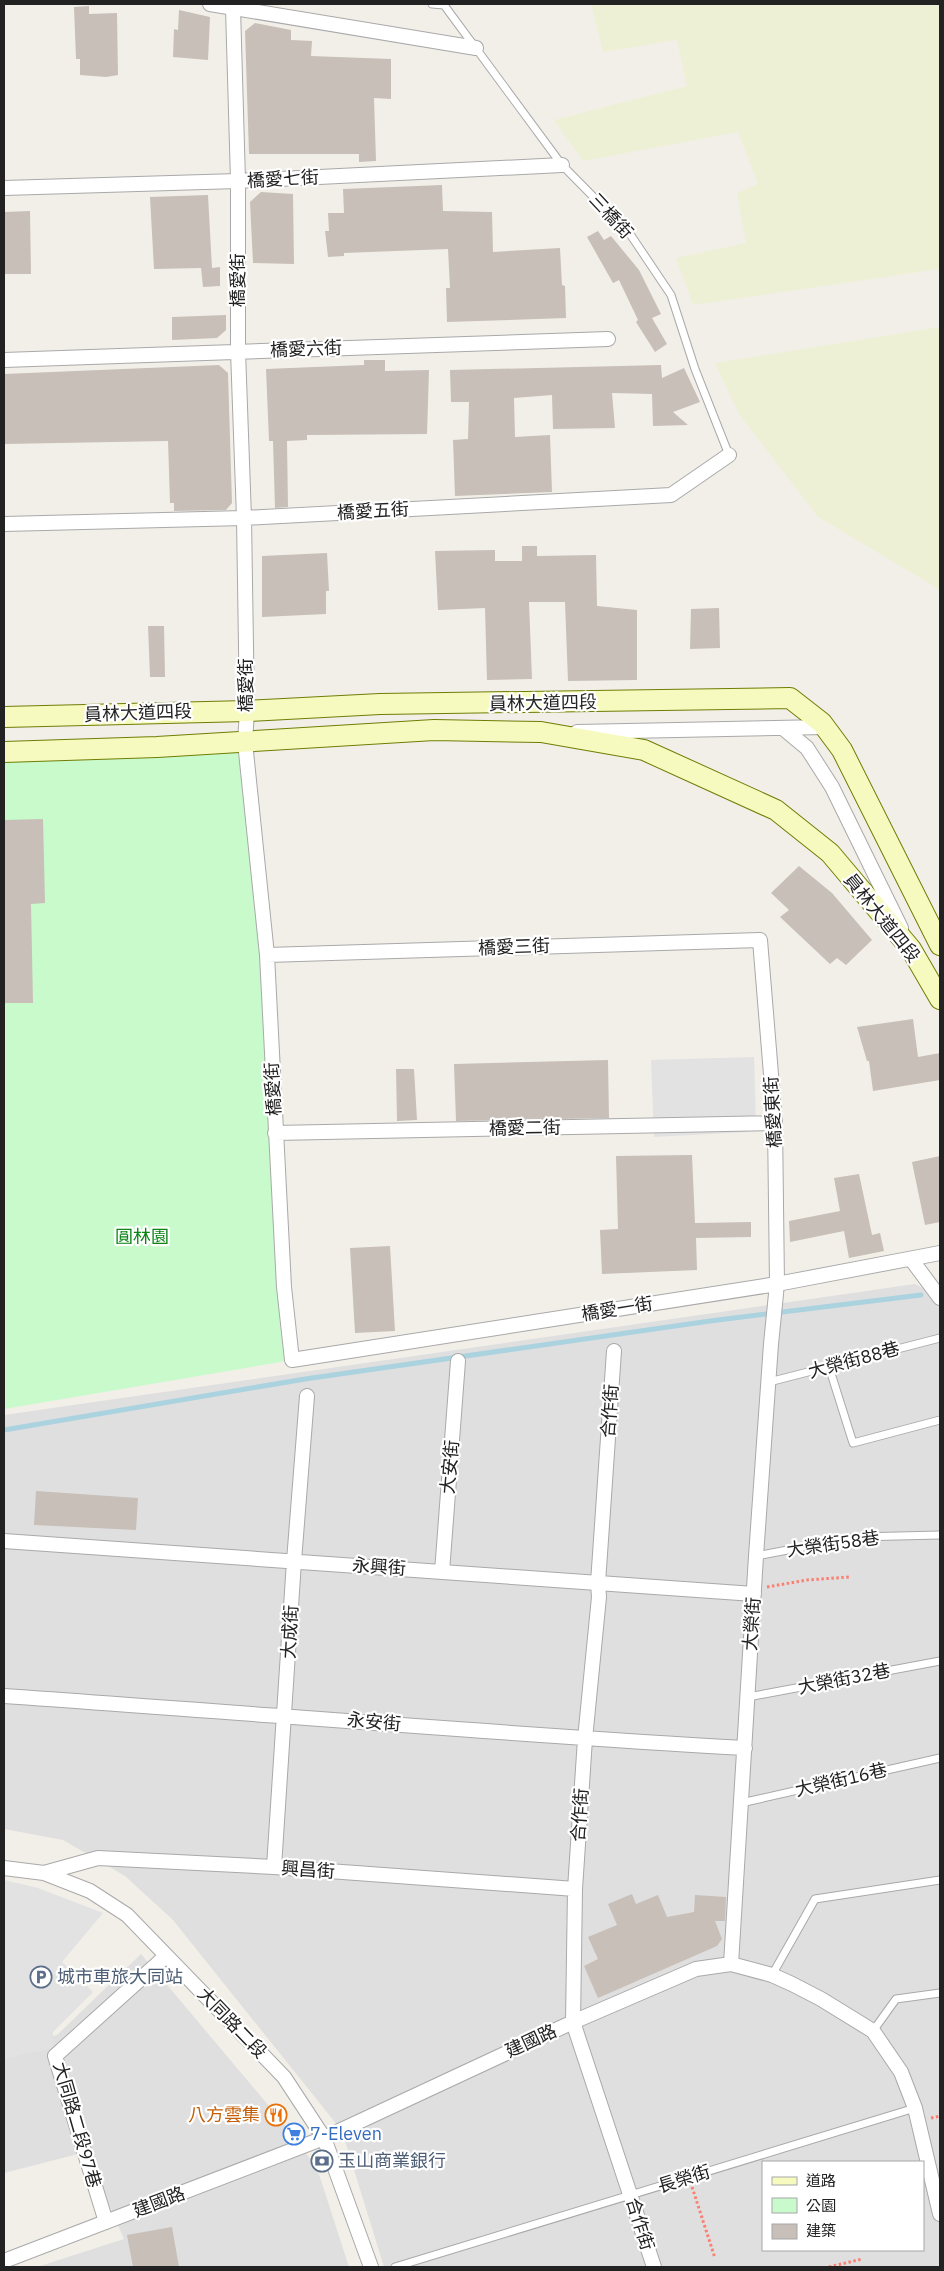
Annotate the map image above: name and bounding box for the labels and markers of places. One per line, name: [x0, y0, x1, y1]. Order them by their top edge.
parking icon: 城市車旅大同站: [29, 1965, 53, 1989]
place label: 城市車旅大同站: [57, 1965, 183, 1988]
place label: 八方雲集: [188, 2103, 260, 2126]
restaurant icon: 八方雲集: [264, 2103, 288, 2127]
supermarket icon: 7-Eleven: [282, 2122, 306, 2146]
place label: 7-Eleven: [310, 2122, 382, 2145]
bank icon: 玉山商業銀行: [310, 2149, 334, 2173]
place label: 玉山商業銀行: [338, 2149, 446, 2172]

